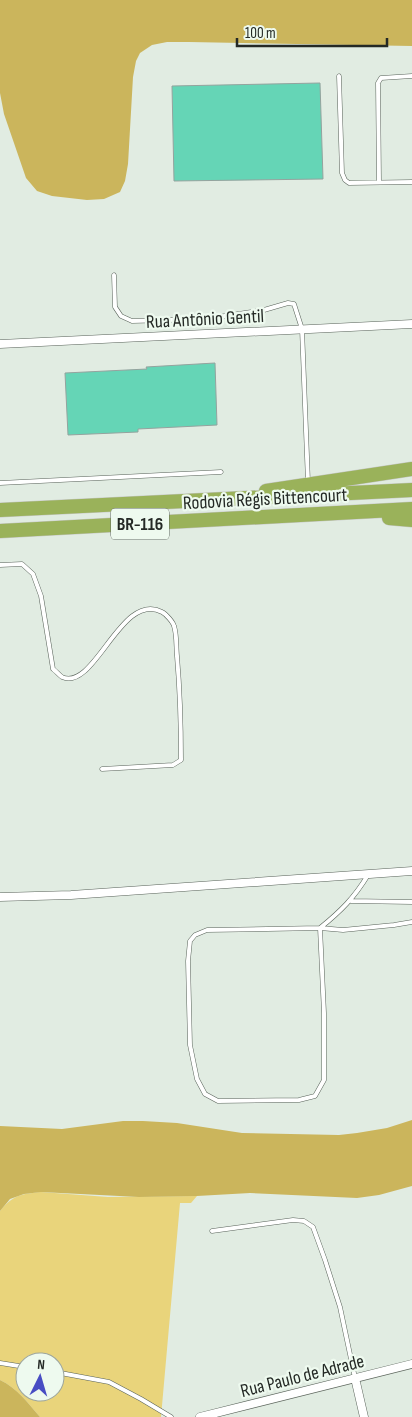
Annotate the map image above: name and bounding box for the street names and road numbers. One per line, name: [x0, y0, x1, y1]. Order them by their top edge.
street label: Rua Antônio Gentil: [145, 305, 265, 334]
street label: Rodovia Régis Bittencourt: [182, 484, 348, 515]
road number: BR-116: [111, 508, 169, 540]
street label: Rua Paulo de Adrade: [238, 1350, 367, 1403]

